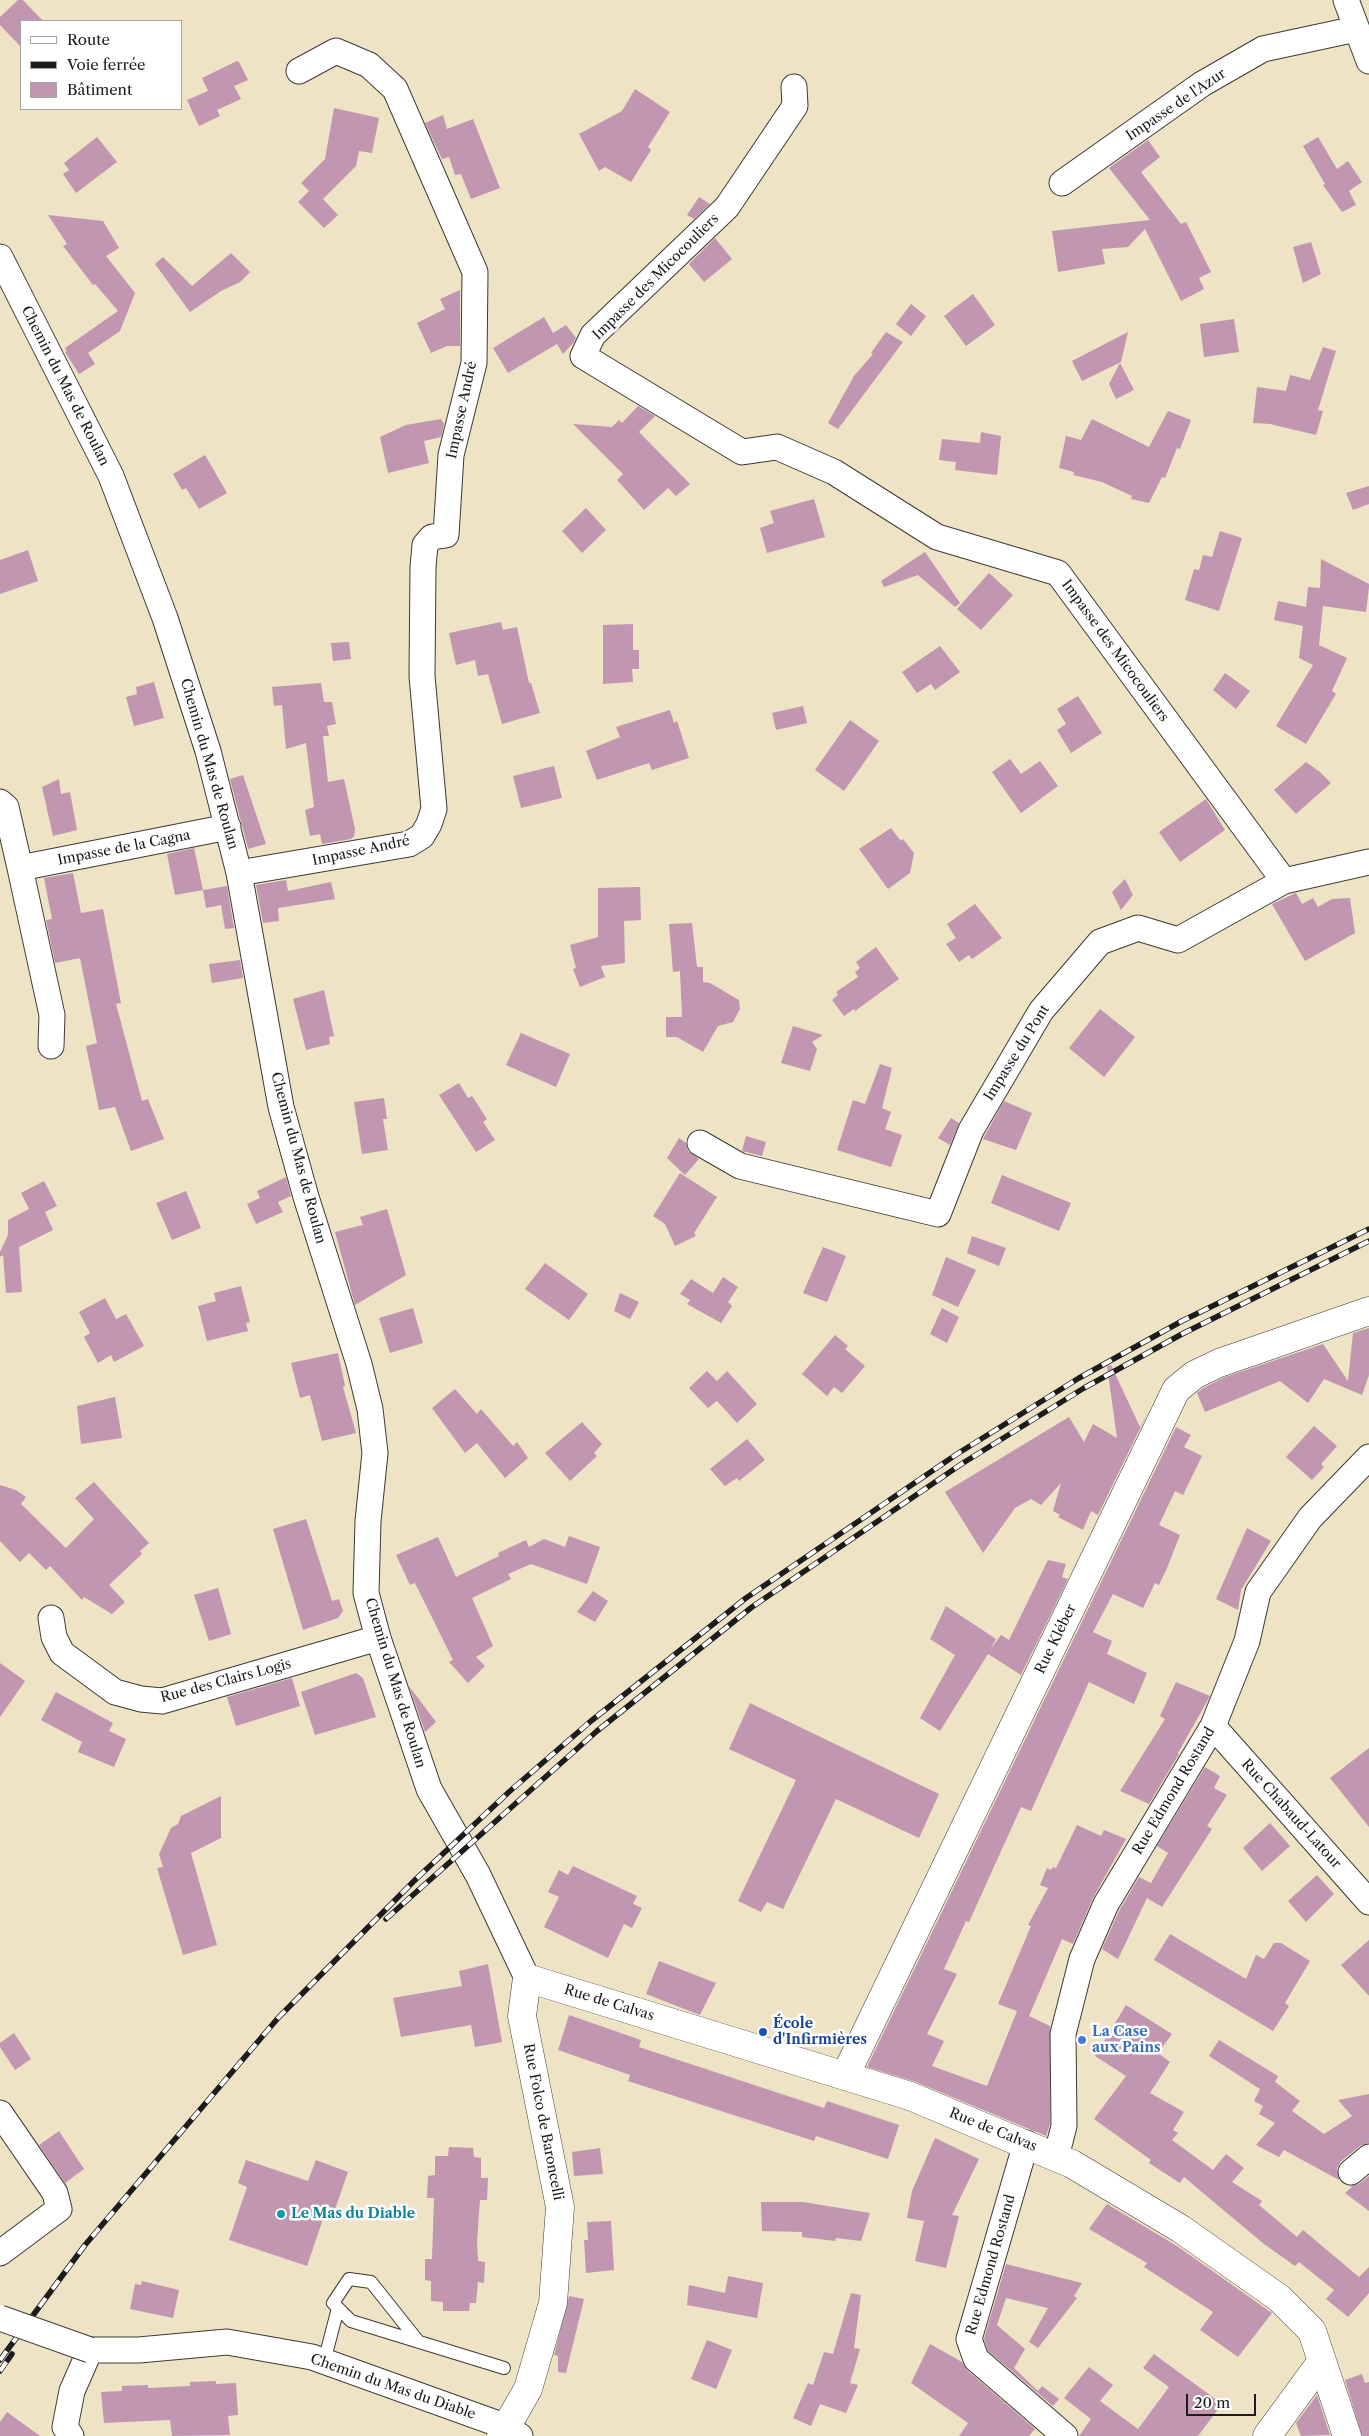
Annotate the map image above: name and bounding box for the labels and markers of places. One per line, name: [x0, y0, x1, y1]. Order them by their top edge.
place label: École d'Infirmières: [773, 2016, 867, 2048]
place label: La Case aux Pains: [1092, 2024, 1160, 2056]
marker: École d'Infirmières: [757, 2026, 769, 2038]
marker: La Case aux Pains: [1076, 2034, 1088, 2046]
place label: Le Mas du Diable: [291, 2206, 415, 2222]
marker: Le Mas du Diable: [275, 2208, 287, 2220]

